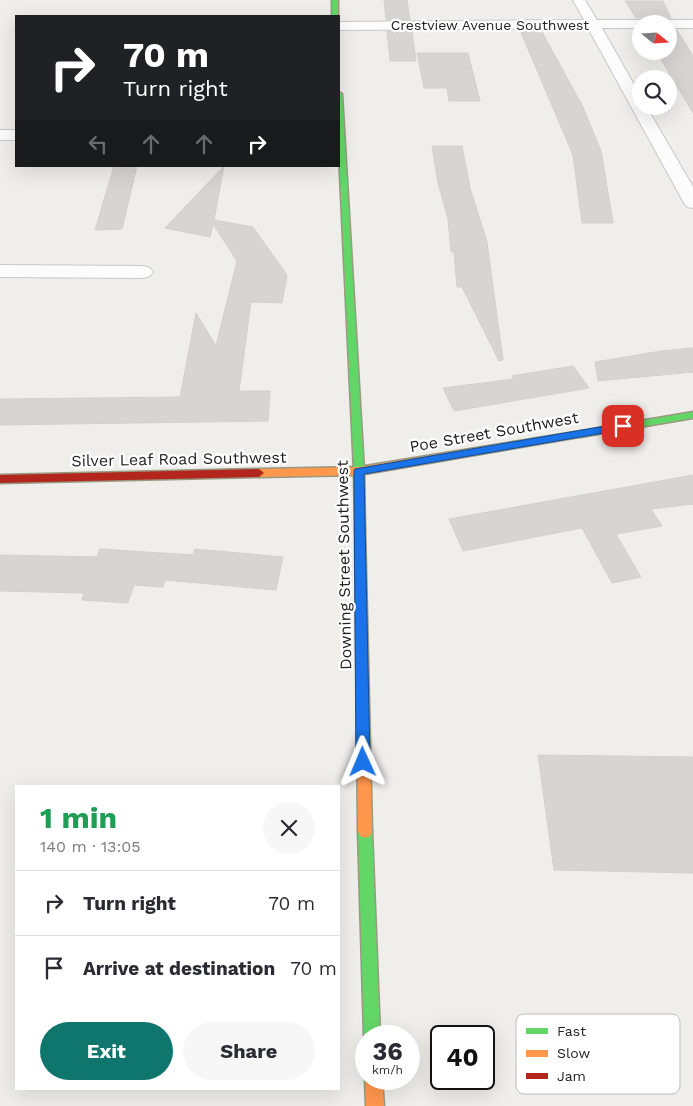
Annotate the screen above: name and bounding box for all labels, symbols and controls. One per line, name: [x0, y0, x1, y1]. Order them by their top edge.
north arrow: [632, 15, 678, 60]
map controls: [632, 15, 677, 115]
street label: Crestview Avenue Southwest: [391, 17, 589, 33]
text: 70 m: [123, 34, 209, 76]
icon: right: [40, 35, 105, 100]
button: search: [632, 70, 677, 115]
text: Turn right: [123, 76, 228, 101]
icon: left: [84, 130, 112, 158]
icon: ahead: [137, 130, 165, 158]
icon: ahead: [190, 130, 218, 158]
icon: right: [243, 130, 271, 158]
pin: [602, 405, 644, 447]
street label: Poe Street Southwest: [408, 408, 580, 456]
icon: arrive: [609, 412, 637, 440]
street label: Silver Leaf Road Southwest: [71, 448, 287, 470]
street label: Downing Street Southwest: [333, 460, 355, 670]
position arrow: [336, 735, 388, 787]
text: 1 min: [40, 800, 117, 835]
button: close: [263, 802, 315, 854]
text: 140 m · 13:05: [40, 837, 140, 856]
icon: right: [40, 889, 68, 917]
text: Turn right: [83, 892, 176, 915]
text: 70 m: [268, 892, 315, 915]
icon: arrive: [40, 954, 68, 982]
text: Arrive at destination: [83, 957, 275, 980]
text: 70 m: [290, 957, 337, 980]
legend: [516, 1014, 680, 1094]
button: Exit: [40, 1022, 173, 1080]
button: Share: [183, 1022, 315, 1080]
text: Fast: [557, 1023, 586, 1039]
speed limit sign: 40: [430, 1025, 495, 1090]
text: 36: [372, 1037, 403, 1066]
text: Slow: [557, 1045, 590, 1061]
text: km/h: [372, 1063, 403, 1077]
text: Jam: [557, 1068, 586, 1084]

